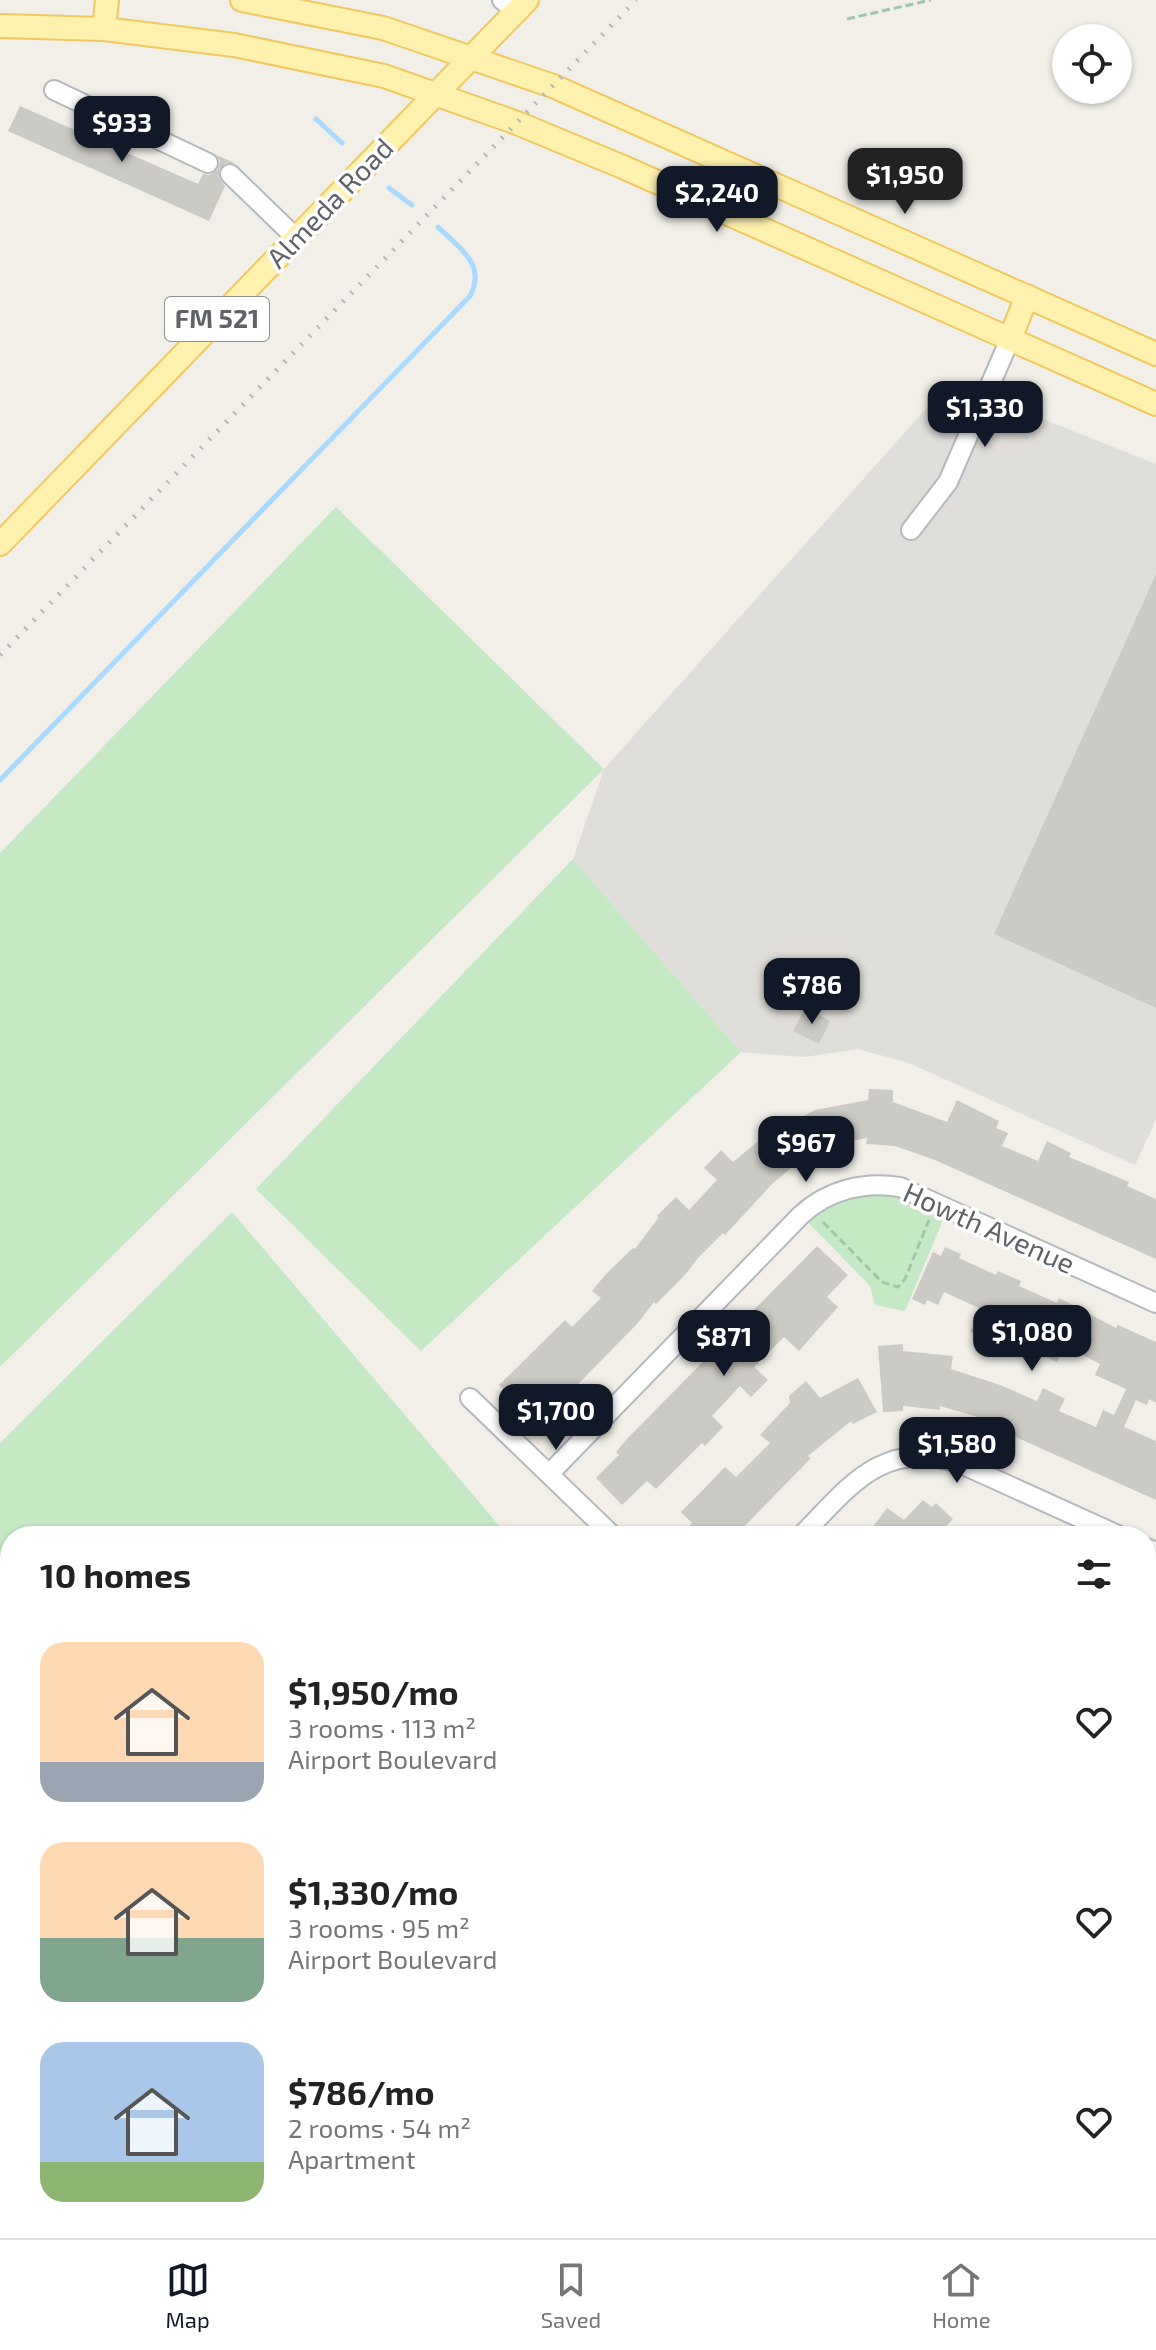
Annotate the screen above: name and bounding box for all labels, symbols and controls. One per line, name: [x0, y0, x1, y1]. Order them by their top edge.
map controls: [1052, 24, 1132, 104]
button: locate: [1052, 24, 1132, 104]
pin: $933: [75, 96, 169, 164]
text: $933: [92, 106, 152, 137]
street label: Almeda Road: [259, 130, 400, 274]
pin: $1,950: [840, 148, 970, 216]
text: $1,950: [866, 158, 944, 189]
pin: $2,240: [652, 166, 782, 234]
text: $2,240: [675, 176, 759, 207]
road number: FM 521: [165, 297, 269, 341]
pin: $1,330: [920, 381, 1050, 449]
text: $1,330: [946, 391, 1024, 422]
pin: $786: [765, 958, 859, 1026]
text: $786: [782, 968, 842, 999]
pin: $967: [759, 1116, 853, 1184]
text: $967: [776, 1126, 836, 1157]
street label: Howth Avenue: [898, 1174, 1080, 1280]
pin: $1,080: [967, 1305, 1097, 1373]
pin: $871: [677, 1310, 771, 1378]
text: $1,080: [991, 1315, 1073, 1346]
text: $871: [696, 1320, 752, 1351]
pin: $1,700: [491, 1384, 621, 1452]
text: $1,700: [517, 1394, 595, 1425]
pin: $1,580: [892, 1417, 1022, 1485]
text: $1,580: [917, 1427, 997, 1458]
icon: filters: [1072, 1552, 1116, 1596]
text: 10 homes: [40, 1554, 191, 1595]
text: $1,950/mo: [288, 1671, 459, 1712]
icon: home: [104, 1674, 200, 1770]
icon: heart: [1072, 1700, 1116, 1744]
text: 3 rooms · 113 m²: [288, 1712, 476, 1743]
text: Airport Boulevard: [288, 1743, 497, 1774]
text: $1,330/mo: [288, 1871, 458, 1912]
icon: home: [104, 1874, 200, 1970]
icon: heart: [1072, 1900, 1116, 1944]
text: 3 rooms · 95 m²: [288, 1912, 470, 1943]
text: Airport Boulevard: [288, 1943, 497, 1974]
text: $786/mo: [288, 2071, 435, 2112]
icon: home: [104, 2074, 200, 2170]
icon: heart: [1072, 2100, 1116, 2144]
text: 2 rooms · 54 m²: [288, 2112, 471, 2143]
text: Apartment: [288, 2143, 416, 2174]
tab: Map: [166, 2258, 210, 2332]
tab: Saved: [541, 2258, 601, 2332]
tab: Home: [932, 2258, 990, 2332]

